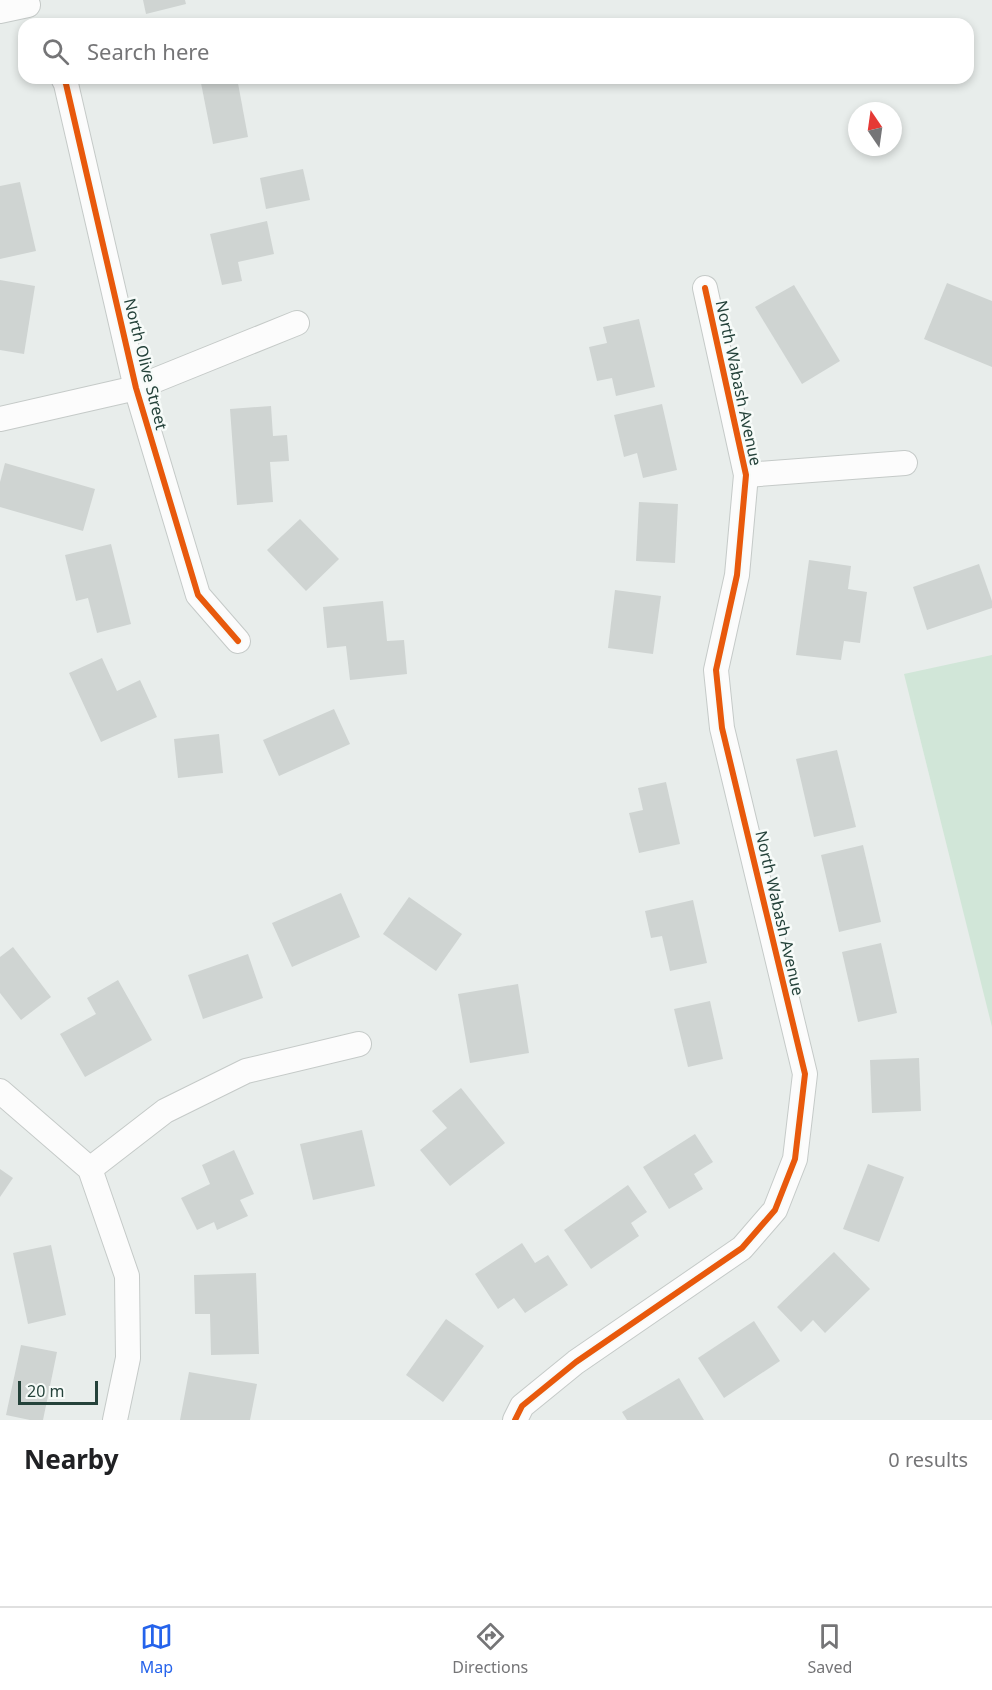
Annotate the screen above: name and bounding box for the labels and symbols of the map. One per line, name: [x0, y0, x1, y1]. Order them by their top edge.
north arrow: [848, 102, 902, 156]
street label: North Olive Street: [119, 296, 173, 432]
street label: North Wabash Avenue: [711, 298, 767, 468]
street label: North Wabash Avenue: [750, 828, 810, 998]
scale bar: [18, 1378, 98, 1406]

